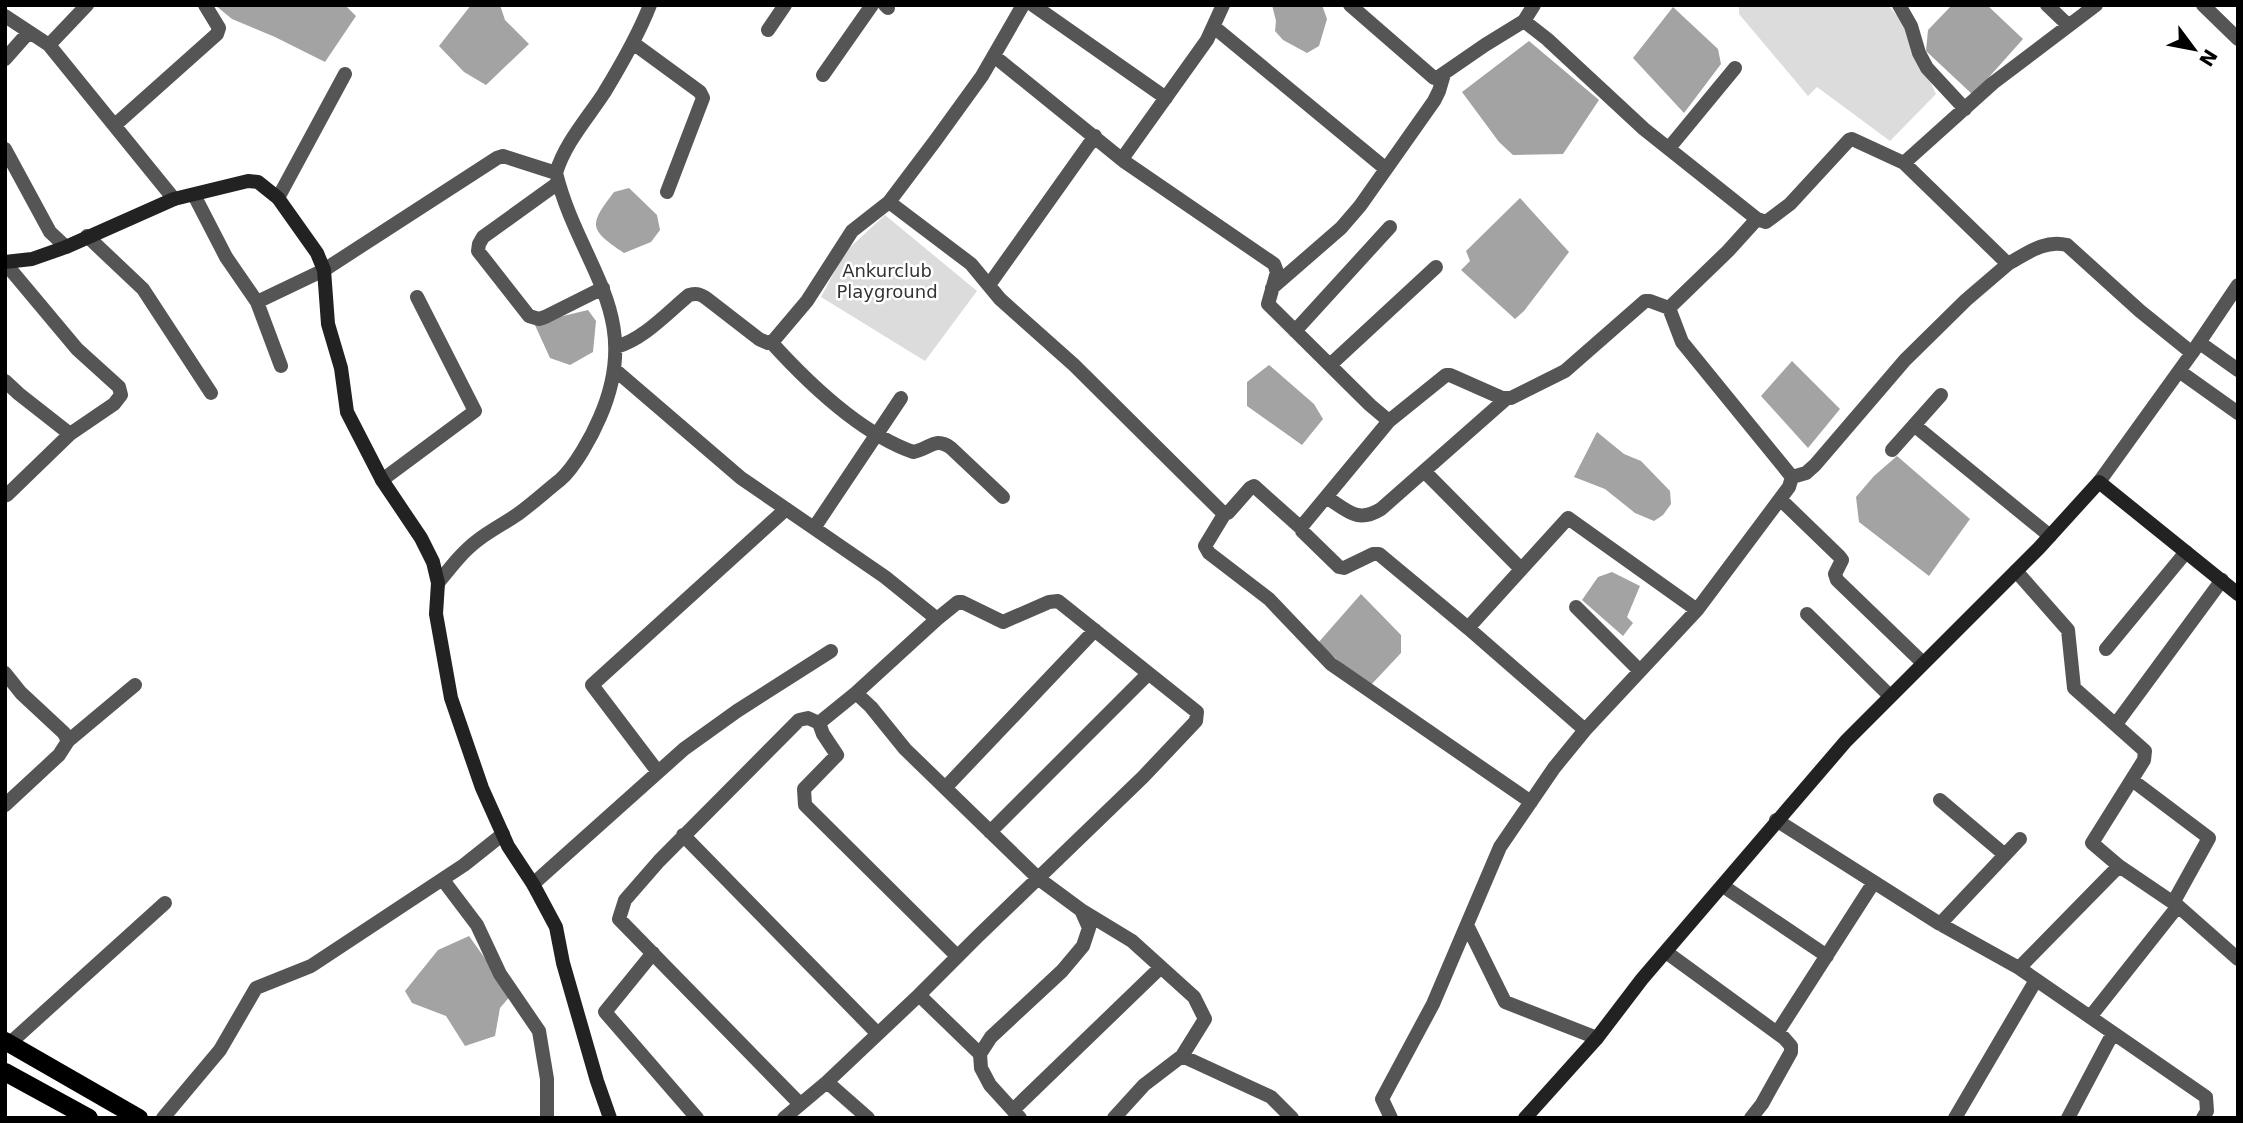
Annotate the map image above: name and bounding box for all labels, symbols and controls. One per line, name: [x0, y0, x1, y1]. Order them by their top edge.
north arrow: [2159, 14, 2229, 84]
text: N: [2195, 45, 2222, 71]
park label: Ankurclub Playground: [836, 260, 938, 302]

